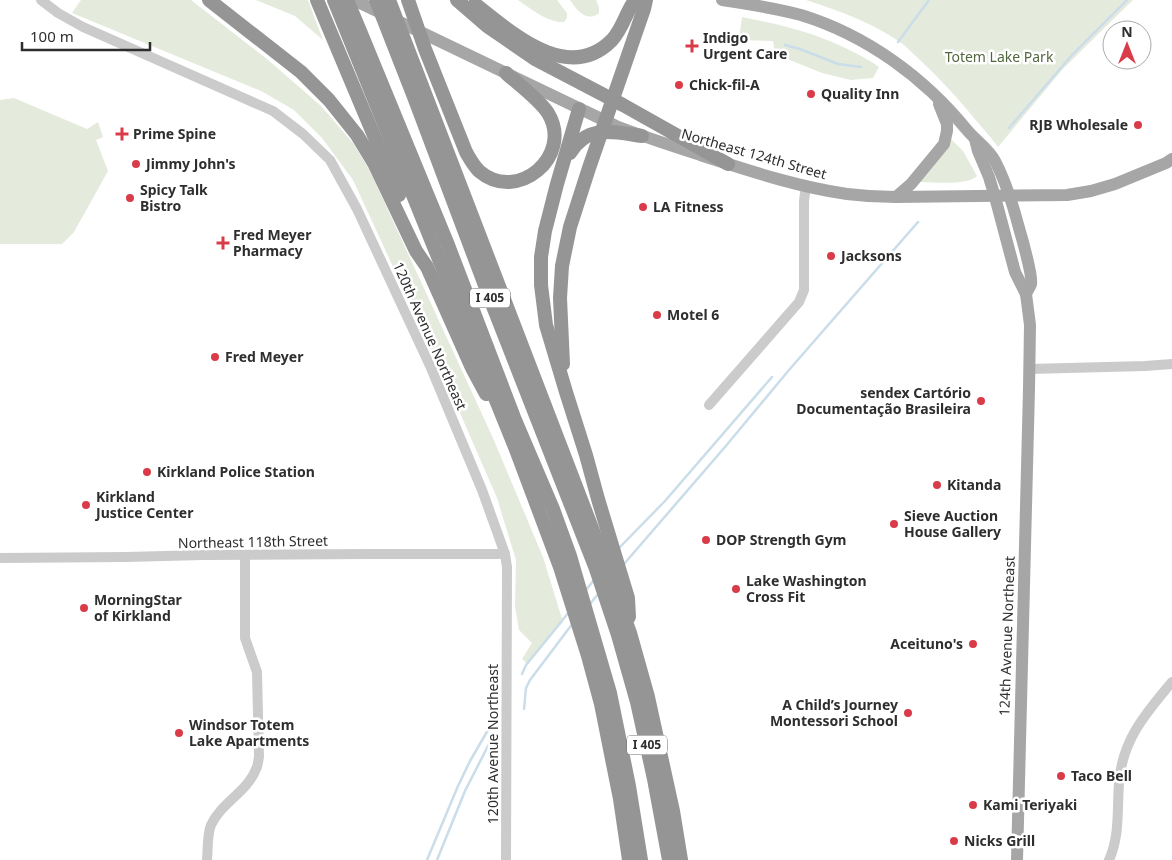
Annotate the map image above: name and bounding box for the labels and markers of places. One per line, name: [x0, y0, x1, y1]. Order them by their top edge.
place label: Indigo Urgent Care: [703, 28, 787, 63]
marker: Indigo Urgent Care: [685, 39, 699, 53]
place label: Chick-fil-A: [689, 75, 760, 94]
marker: Chick-fil-A: [673, 79, 685, 91]
place label: Quality Inn: [821, 84, 899, 103]
marker: Quality Inn: [805, 88, 817, 100]
place label: RJB Wholesale: [1029, 115, 1128, 134]
marker: RJB Wholesale: [1132, 119, 1144, 131]
place label: Prime Spine: [133, 124, 216, 143]
marker: Prime Spine: [115, 127, 129, 141]
place label: Jimmy John's: [144, 154, 236, 173]
marker: Jimmy John's: [130, 158, 142, 170]
place label: Spicy Talk Bistro: [140, 180, 208, 215]
marker: Spicy Talk Bistro: [124, 192, 136, 204]
place label: LA Fitness: [653, 197, 724, 216]
marker: LA Fitness: [637, 201, 649, 213]
place label: Fred Meyer Pharmacy: [233, 225, 312, 260]
marker: Fred Meyer Pharmacy: [217, 237, 229, 249]
place label: Jacksons: [839, 246, 902, 265]
marker: Jacksons: [825, 250, 837, 262]
place label: Motel 6: [667, 305, 719, 324]
marker: Motel 6: [651, 309, 663, 321]
place label: Fred Meyer: [225, 347, 304, 366]
marker: Fred Meyer: [209, 351, 221, 363]
place label: sendex Cartório Documentação Brasileira: [796, 383, 971, 418]
marker: sendex Cartório Documentação Brasileira: [975, 395, 987, 407]
place label: Kirkland Police Station: [157, 462, 315, 481]
marker: Kirkland Police Station: [141, 466, 153, 478]
place label: Kitanda: [947, 475, 1001, 494]
marker: Kitanda: [931, 479, 943, 491]
place label: Kirkland Justice Center: [94, 487, 194, 522]
marker: Kirkland Justice Center: [80, 499, 92, 511]
place label: Sieve Auction House Gallery: [904, 506, 1001, 541]
marker: Sieve Auction House Gallery: [888, 518, 900, 530]
place label: DOP Strength Gym: [716, 530, 846, 549]
marker: DOP Strength Gym: [700, 534, 712, 546]
place label: Lake Washington Cross Fit: [746, 571, 867, 606]
marker: Lake Washington Cross Fit: [730, 583, 742, 595]
place label: MorningStar of Kirkland: [94, 590, 183, 625]
marker: MorningStar of Kirkland: [78, 602, 90, 614]
place label: Aceituno's: [890, 634, 963, 653]
marker: Aceituno's: [967, 638, 979, 650]
place label: A Child’s Journey Montessori School: [770, 695, 898, 730]
marker: A Child’s Journey Montessori School: [902, 707, 914, 719]
place label: Windsor Totem Lake Apartments: [189, 715, 309, 750]
marker: Windsor Totem Lake Apartments: [173, 727, 185, 739]
place label: Taco Bell: [1071, 766, 1132, 785]
marker: Taco Bell: [1055, 770, 1067, 782]
place label: Kami Teriyaki: [983, 795, 1077, 814]
marker: Kami Teriyaki: [967, 799, 979, 811]
place label: Nicks Grill: [964, 831, 1035, 850]
marker: Nicks Grill: [948, 835, 960, 847]

